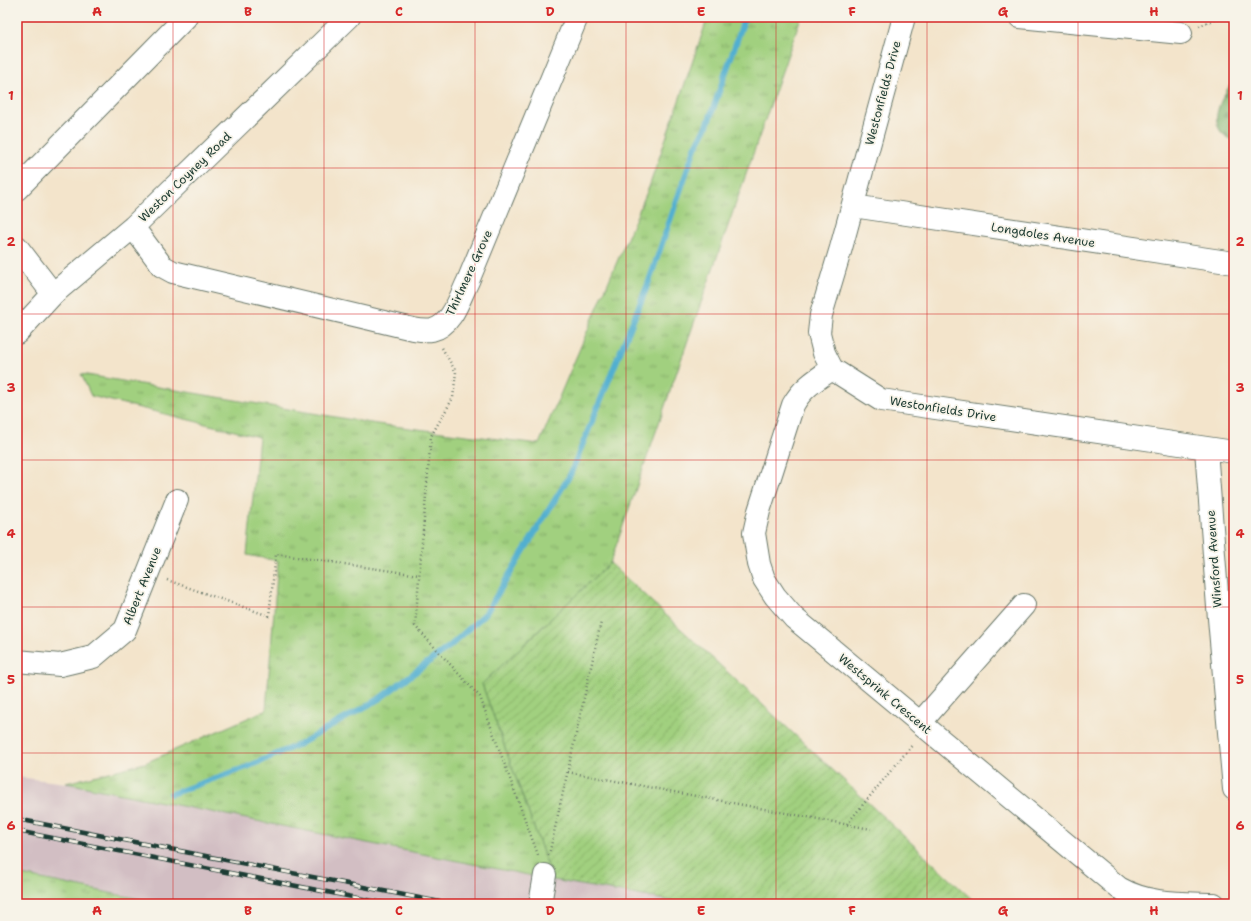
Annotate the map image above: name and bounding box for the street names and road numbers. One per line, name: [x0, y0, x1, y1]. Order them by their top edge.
street label: Westonfields Drive: [861, 39, 905, 147]
street label: Weston Coyney Road: [135, 128, 235, 226]
street label: Longdoles Avenue: [990, 219, 1096, 251]
street label: Thirlmere Grove: [442, 227, 496, 319]
street label: Westonfields Drive: [888, 393, 998, 425]
street label: Winsford Avenue: [1203, 509, 1225, 608]
street label: Albert Avenue: [119, 544, 165, 627]
street label: Westsprink Crescent: [835, 650, 935, 738]

